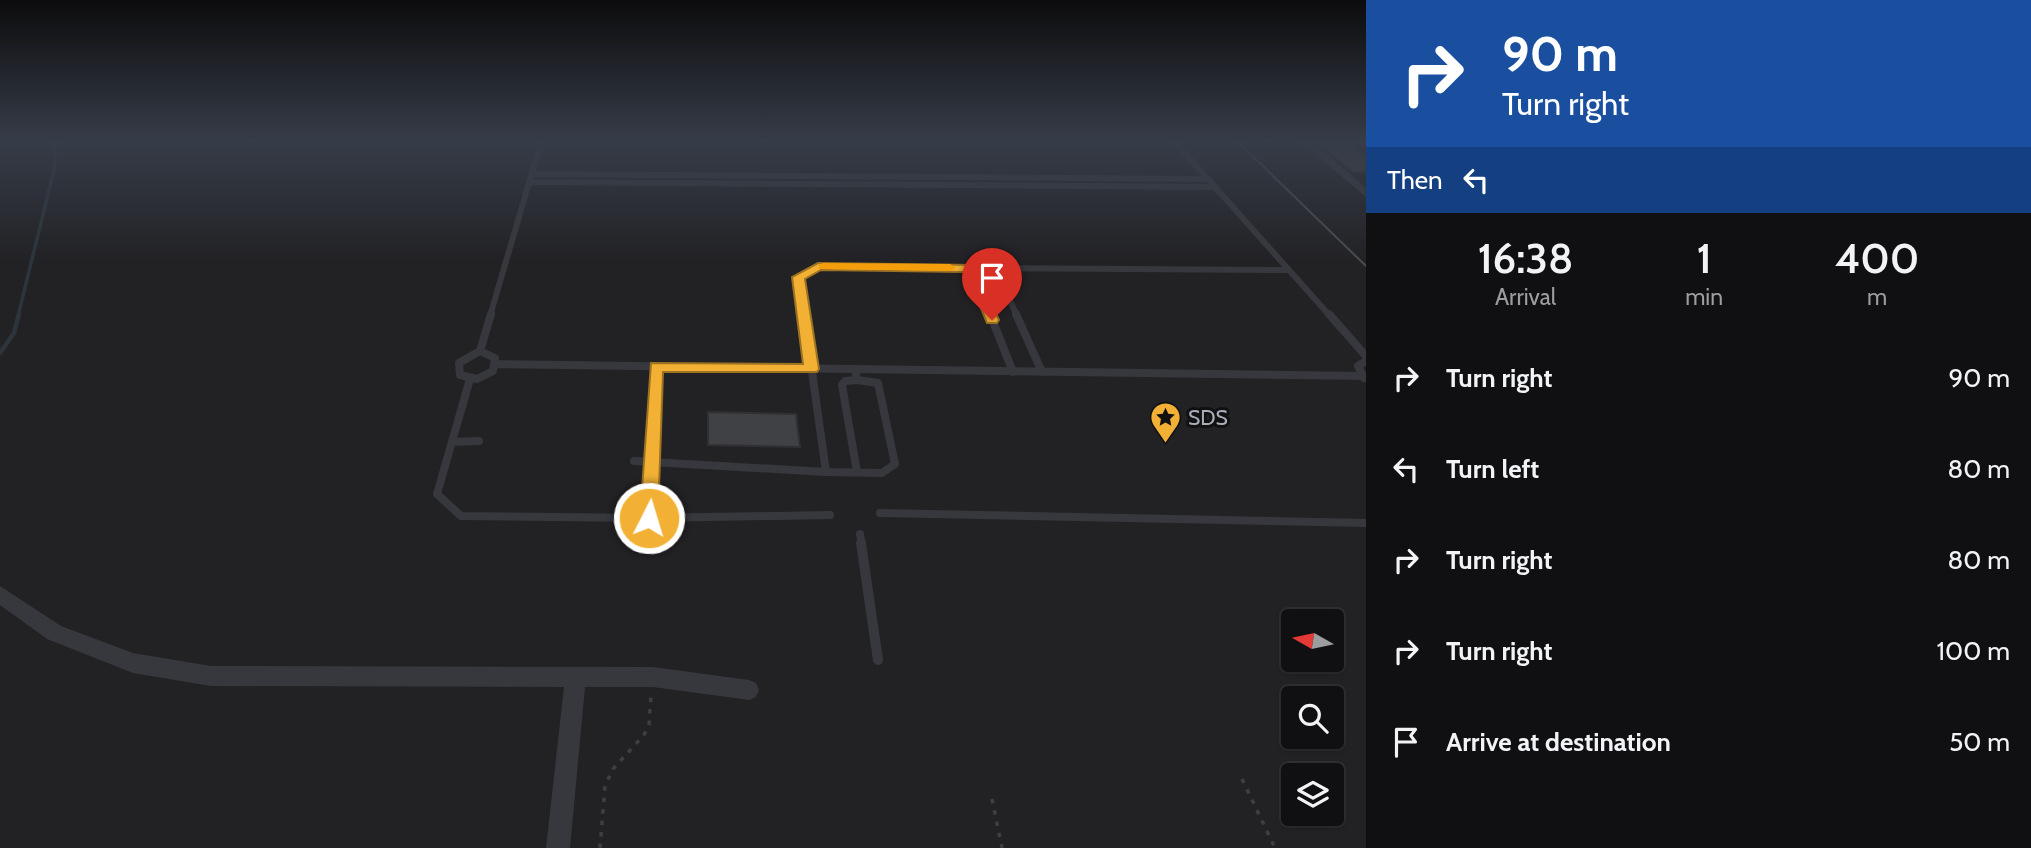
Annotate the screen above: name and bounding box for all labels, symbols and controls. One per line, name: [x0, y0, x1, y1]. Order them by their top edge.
text: 90 m: [1502, 24, 1618, 83]
icon: right: [1387, 28, 1478, 119]
text: Turn right: [1502, 84, 1629, 123]
icon: left: [1457, 161, 1495, 199]
text: Then: [1387, 164, 1443, 196]
text: 16:38: [1478, 232, 1573, 284]
text: 1: [1697, 232, 1712, 284]
text: 400: [1835, 232, 1919, 284]
pin: [962, 248, 1022, 320]
icon: arrive: [973, 259, 1011, 297]
text: Arrival: [1495, 283, 1556, 311]
text: min: [1685, 283, 1723, 311]
text: m: [1867, 283, 1887, 311]
icon: right: [1387, 359, 1425, 397]
text: Turn right: [1446, 362, 1552, 394]
text: 90 m: [1948, 362, 2010, 394]
place icon: SDS: [1148, 400, 1182, 444]
place label: SDS: [1188, 405, 1228, 430]
icon: left: [1387, 450, 1425, 488]
text: Turn left: [1446, 453, 1539, 485]
text: 80 m: [1947, 453, 2010, 485]
position arrow: [612, 481, 686, 555]
icon: right: [1387, 541, 1425, 579]
text: Turn right: [1446, 544, 1552, 576]
text: 80 m: [1947, 544, 2010, 576]
north arrow: [1281, 609, 1344, 672]
map controls: [1281, 609, 1344, 826]
icon: right: [1387, 632, 1425, 670]
text: Turn right: [1446, 635, 1552, 667]
text: 100 m: [1937, 635, 2010, 667]
button: search: [1281, 686, 1344, 749]
icon: arrive: [1387, 723, 1425, 761]
text: Arrive at destination: [1446, 726, 1671, 758]
text: 50 m: [1949, 726, 2010, 758]
button: layers: [1281, 763, 1344, 826]

